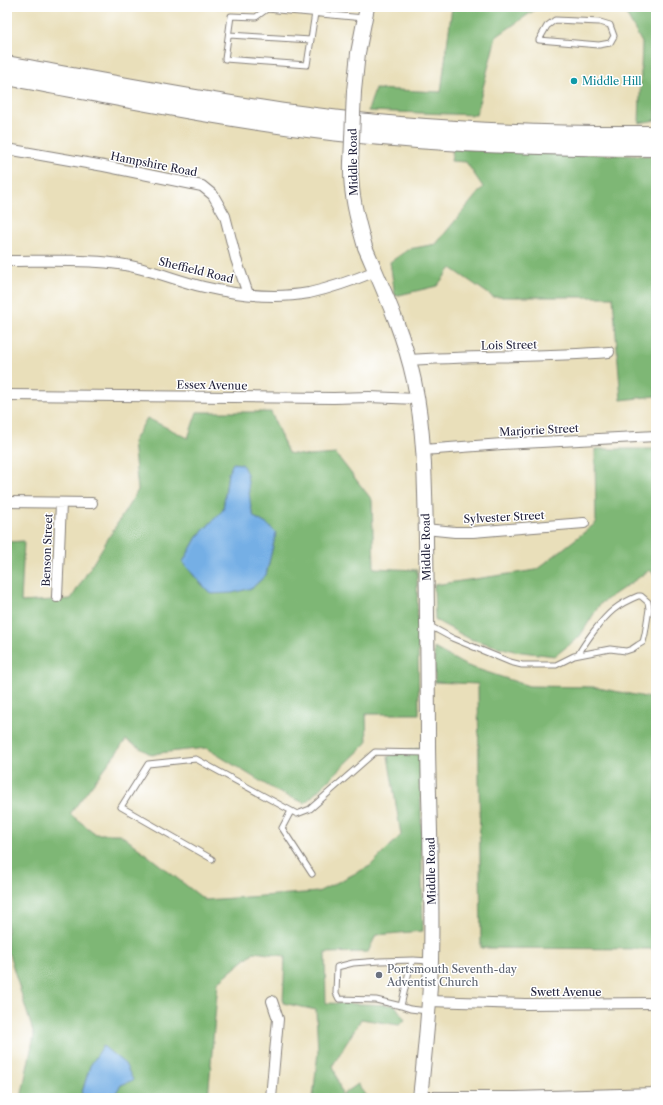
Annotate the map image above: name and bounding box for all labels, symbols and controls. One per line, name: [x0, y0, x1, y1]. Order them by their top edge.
place label: Middle Hill: [582, 74, 642, 88]
marker: Middle Hill: [569, 76, 579, 86]
street label: Middle Road: [345, 128, 361, 196]
street label: Hampshire Road: [109, 149, 199, 179]
street label: Sheffield Road: [157, 254, 235, 286]
street label: Lois Street: [481, 338, 537, 352]
street label: Essex Avenue: [177, 377, 247, 393]
street label: Marjorie Street: [499, 421, 579, 439]
street label: Sylvester Street: [463, 508, 545, 526]
street label: Benson Street: [39, 513, 55, 587]
street label: Middle Road: [418, 513, 434, 581]
street label: Middle Road: [423, 837, 439, 905]
place label: Portsmouth Seventh-day Adventist Church: [386, 962, 518, 989]
marker: Portsmouth Seventh-day Adventist Church: [374, 970, 384, 980]
street label: Swett Avenue: [531, 985, 601, 999]

